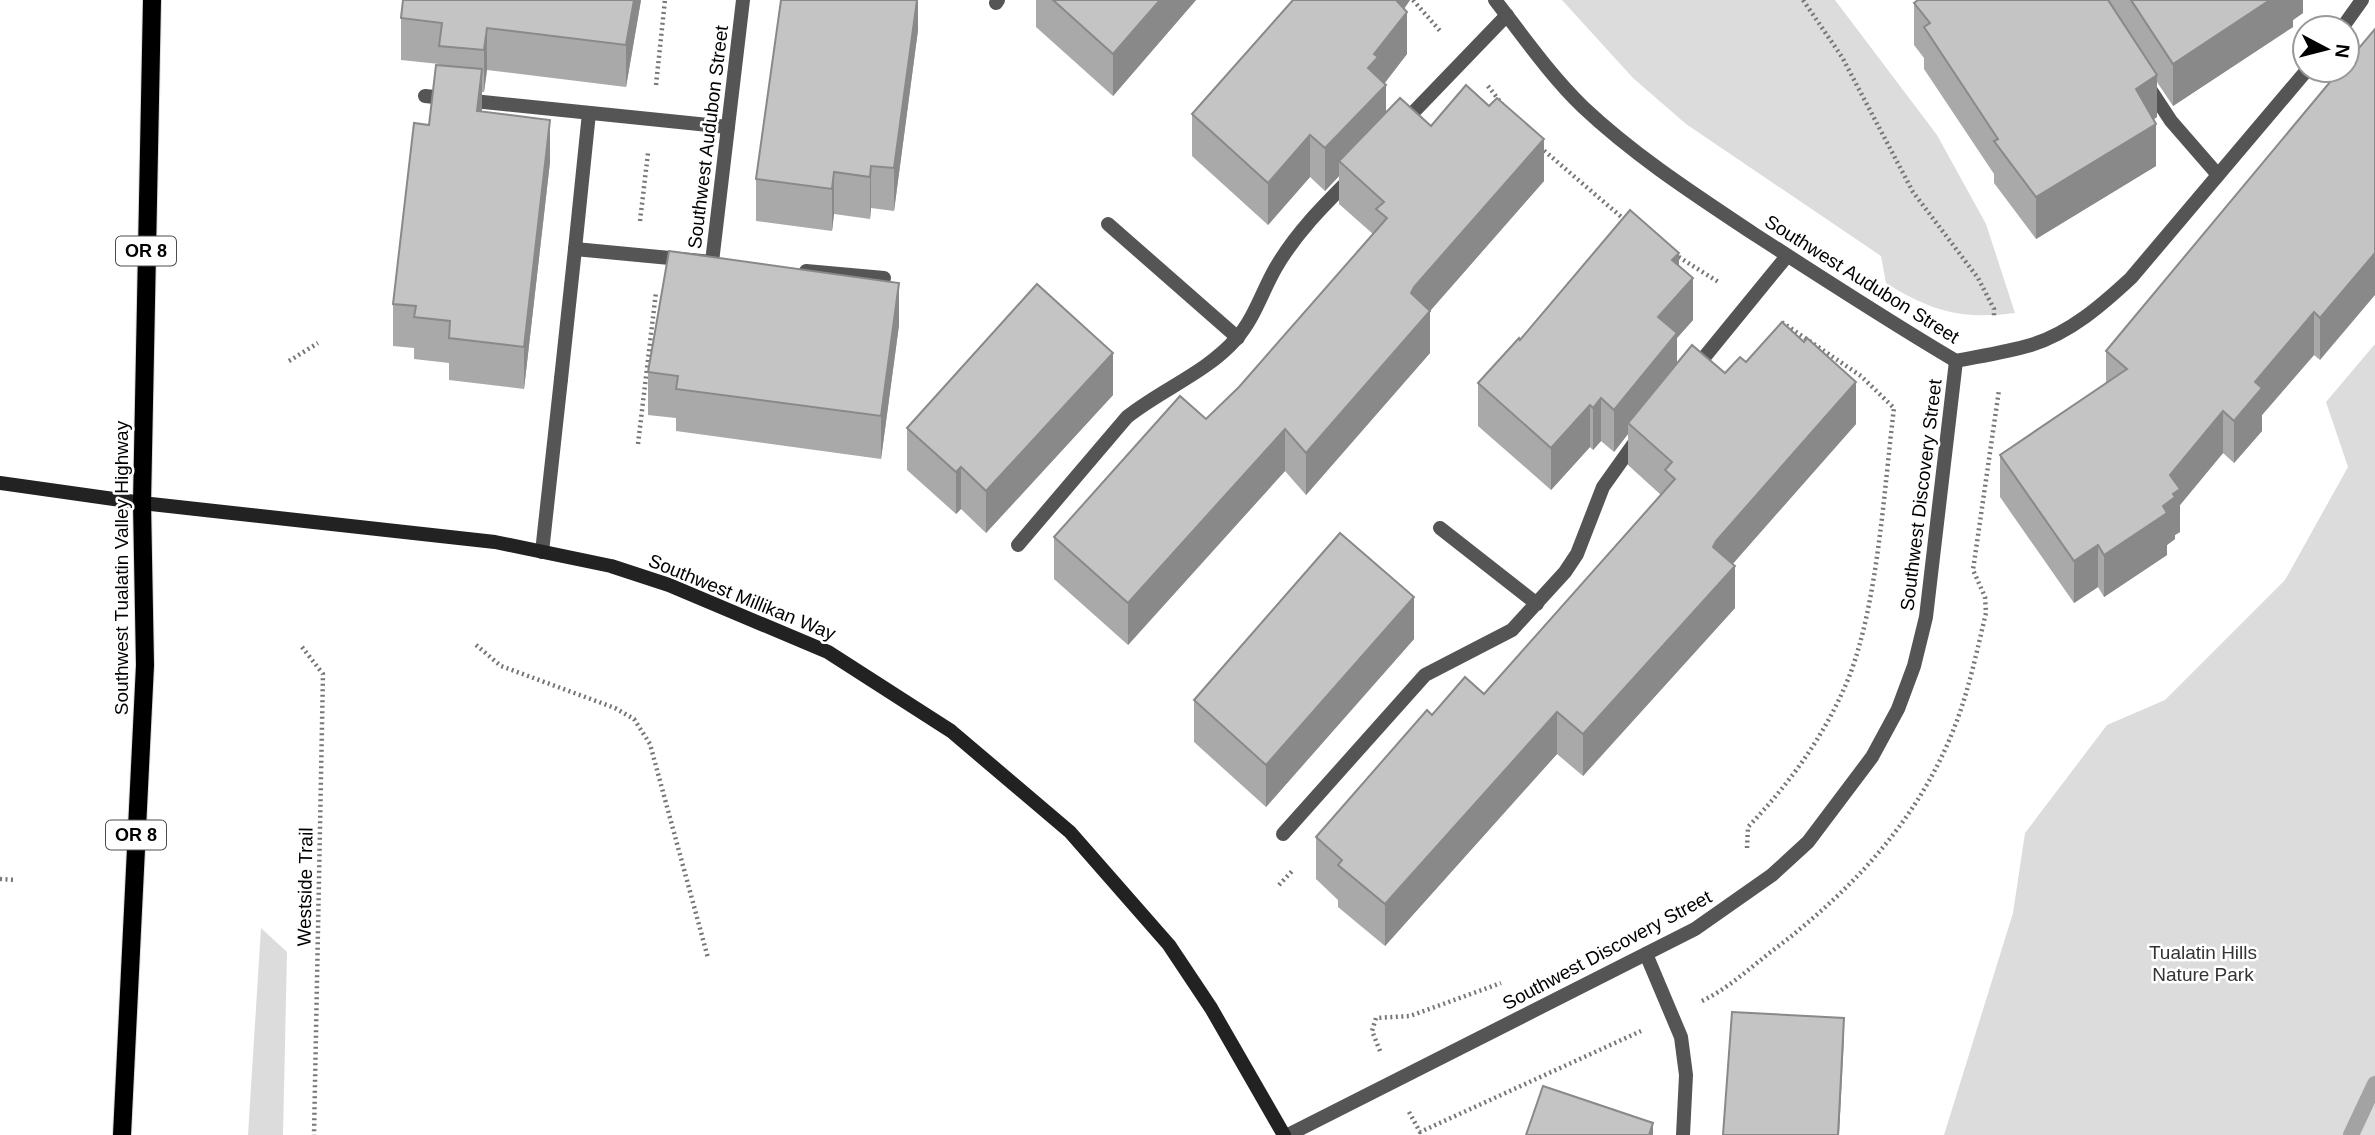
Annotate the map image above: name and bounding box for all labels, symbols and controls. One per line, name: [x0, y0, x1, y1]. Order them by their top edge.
north arrow: [2291, 14, 2361, 84]
street label: Southwest Audubon Street: [684, 23, 732, 250]
text: N: [2331, 43, 2354, 59]
street label: Southwest Audubon Street: [1761, 210, 1964, 348]
road number: OR 8: [116, 236, 176, 265]
street label: Southwest Discovery Street: [1896, 377, 1946, 612]
street label: Southwest Tualatin Valley Highway: [111, 420, 132, 715]
street label: Southwest Millikan Way: [645, 550, 839, 644]
road number: OR 8: [106, 820, 166, 850]
street label: Westside Trail: [293, 827, 317, 947]
street label: Southwest Discovery Street: [1499, 886, 1716, 1014]
park label: Tualatin Hills Nature Park: [2149, 942, 2257, 985]

